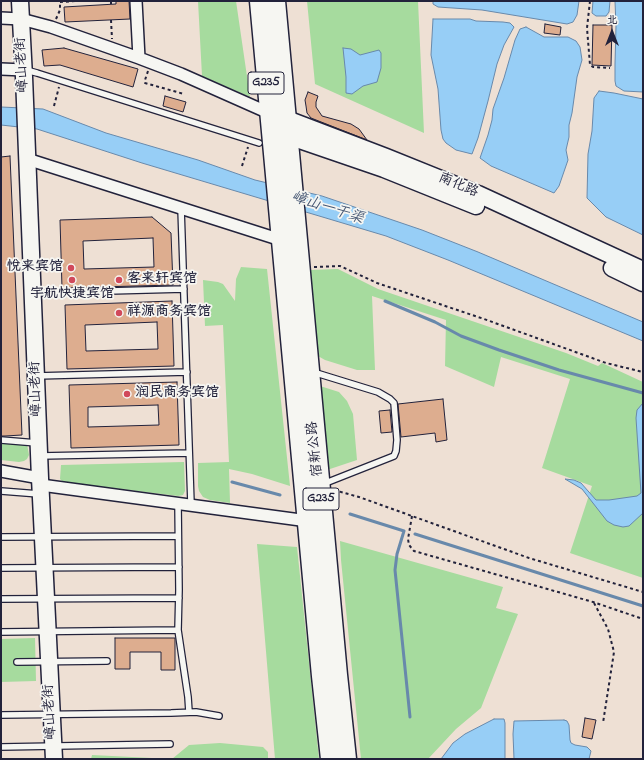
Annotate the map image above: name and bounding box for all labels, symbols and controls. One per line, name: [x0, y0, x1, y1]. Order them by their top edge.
north arrow: [592, 12, 632, 52]
text: 北: [607, 12, 618, 28]
street label: 嶂山老街: [13, 37, 33, 93]
road number: G235: [248, 72, 284, 94]
street label: 南化路: [435, 170, 481, 202]
water label: 嶂山一干渠: [289, 189, 365, 229]
place label: 悦来宾馆: [7, 260, 63, 276]
marker: 悦来宾馆: [66, 263, 76, 273]
place label: 客来轩宾馆: [127, 272, 197, 288]
marker: 宇航快捷宾馆: [67, 275, 77, 285]
marker: 客来轩宾馆: [114, 275, 124, 285]
place label: 宇航快捷宾馆: [30, 287, 114, 303]
place label: 祥源商务宾馆: [127, 305, 211, 321]
marker: 祥源商务宾馆: [114, 308, 124, 318]
street label: 嶂山老街: [28, 361, 46, 417]
place label: 润民商务宾馆: [135, 386, 219, 402]
marker: 润民商务宾馆: [122, 389, 132, 399]
street label: 宿新公路: [305, 420, 327, 478]
road number: G235: [303, 488, 339, 510]
street label: 嶂山老街: [41, 684, 61, 740]

